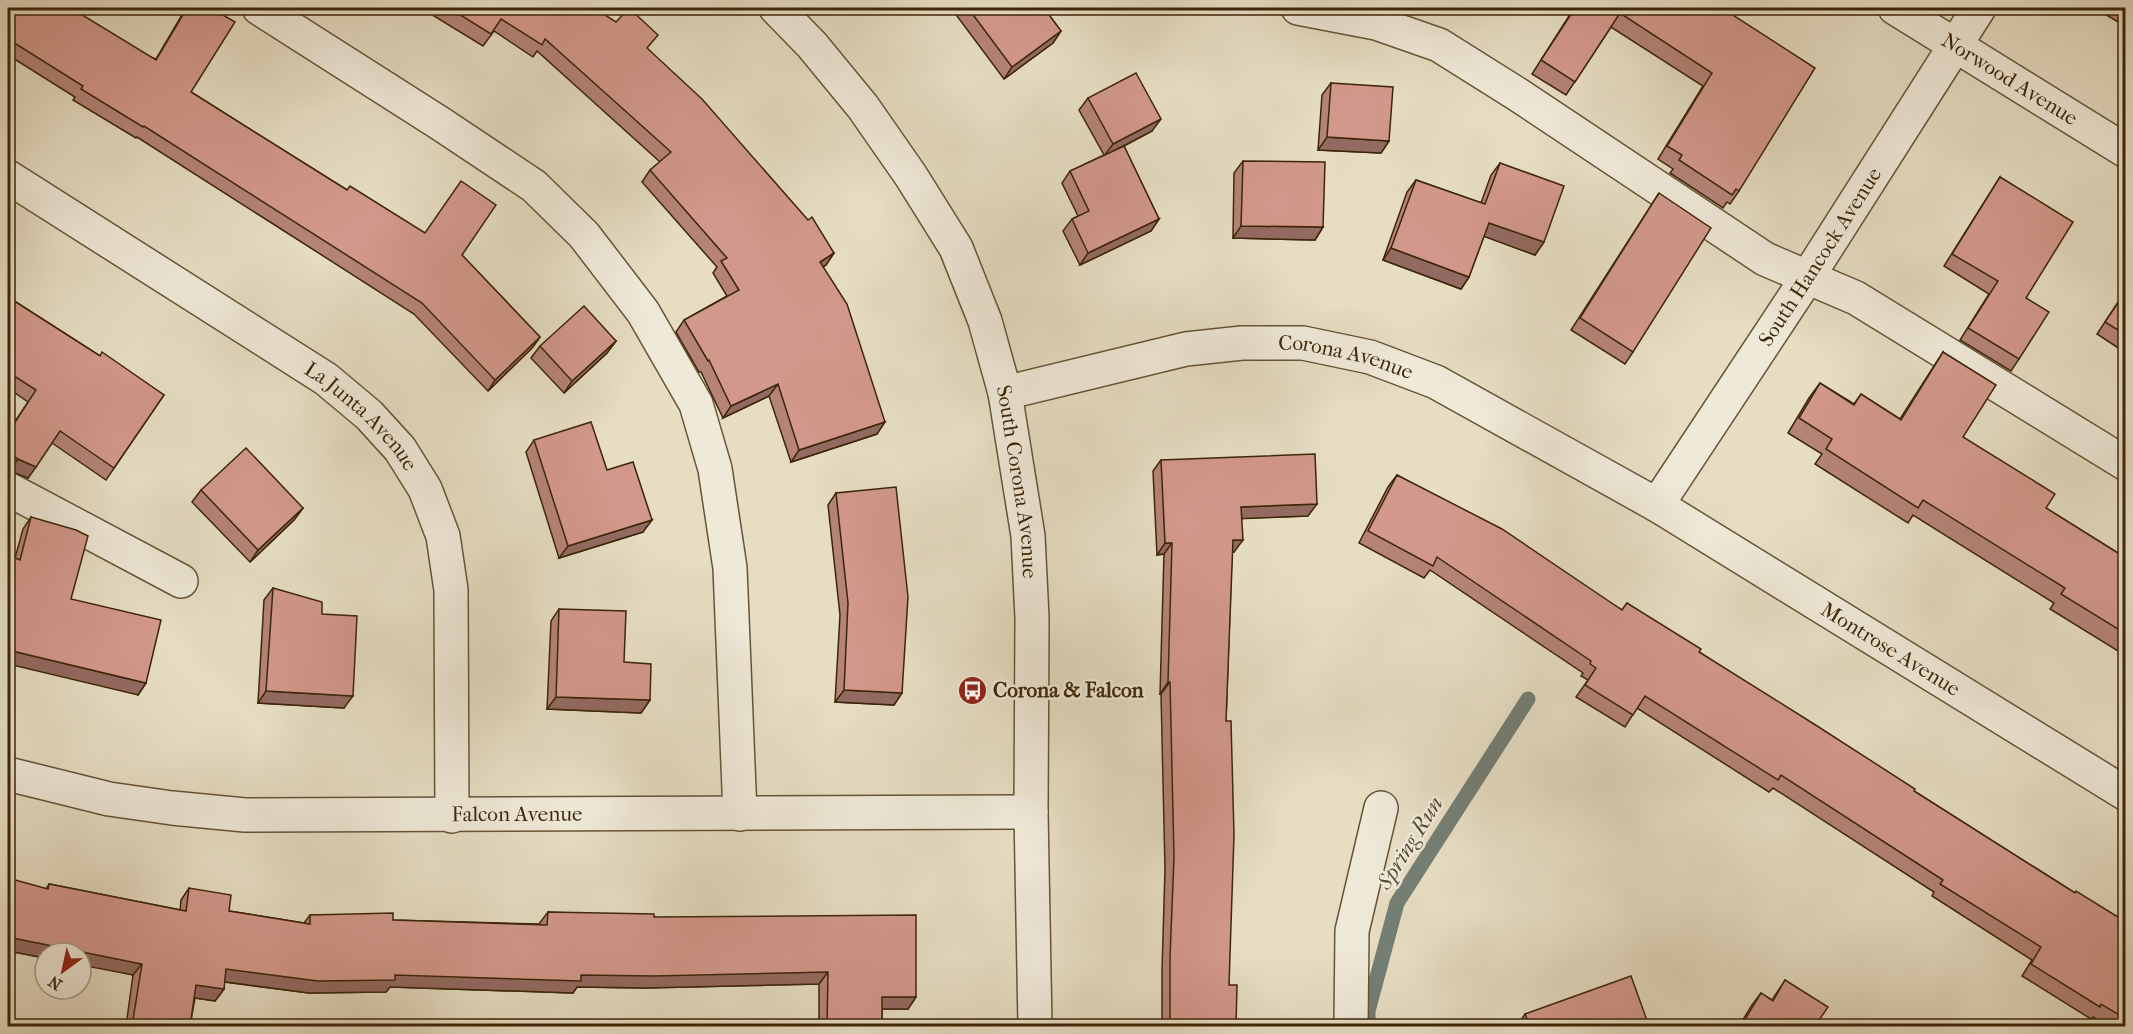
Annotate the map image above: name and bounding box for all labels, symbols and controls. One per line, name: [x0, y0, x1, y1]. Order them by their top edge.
street label: Norwood Avenue: [1937, 28, 2082, 130]
street label: South Hancock Avenue: [1753, 163, 1886, 350]
street label: Corona Avenue: [1278, 331, 1416, 384]
street label: La Junta Avenue: [300, 357, 422, 475]
street label: South Corona Avenue: [991, 382, 1042, 579]
street label: Montrose Avenue: [1817, 597, 1965, 701]
bus stop icon: Corona & Falcon: [956, 674, 988, 706]
place label: Corona & Falcon: [993, 678, 1144, 702]
water label: Spring Run: [1371, 792, 1449, 895]
street label: Falcon Avenue: [452, 802, 582, 826]
north arrow: [33, 941, 93, 1001]
text: N: [44, 971, 65, 994]

